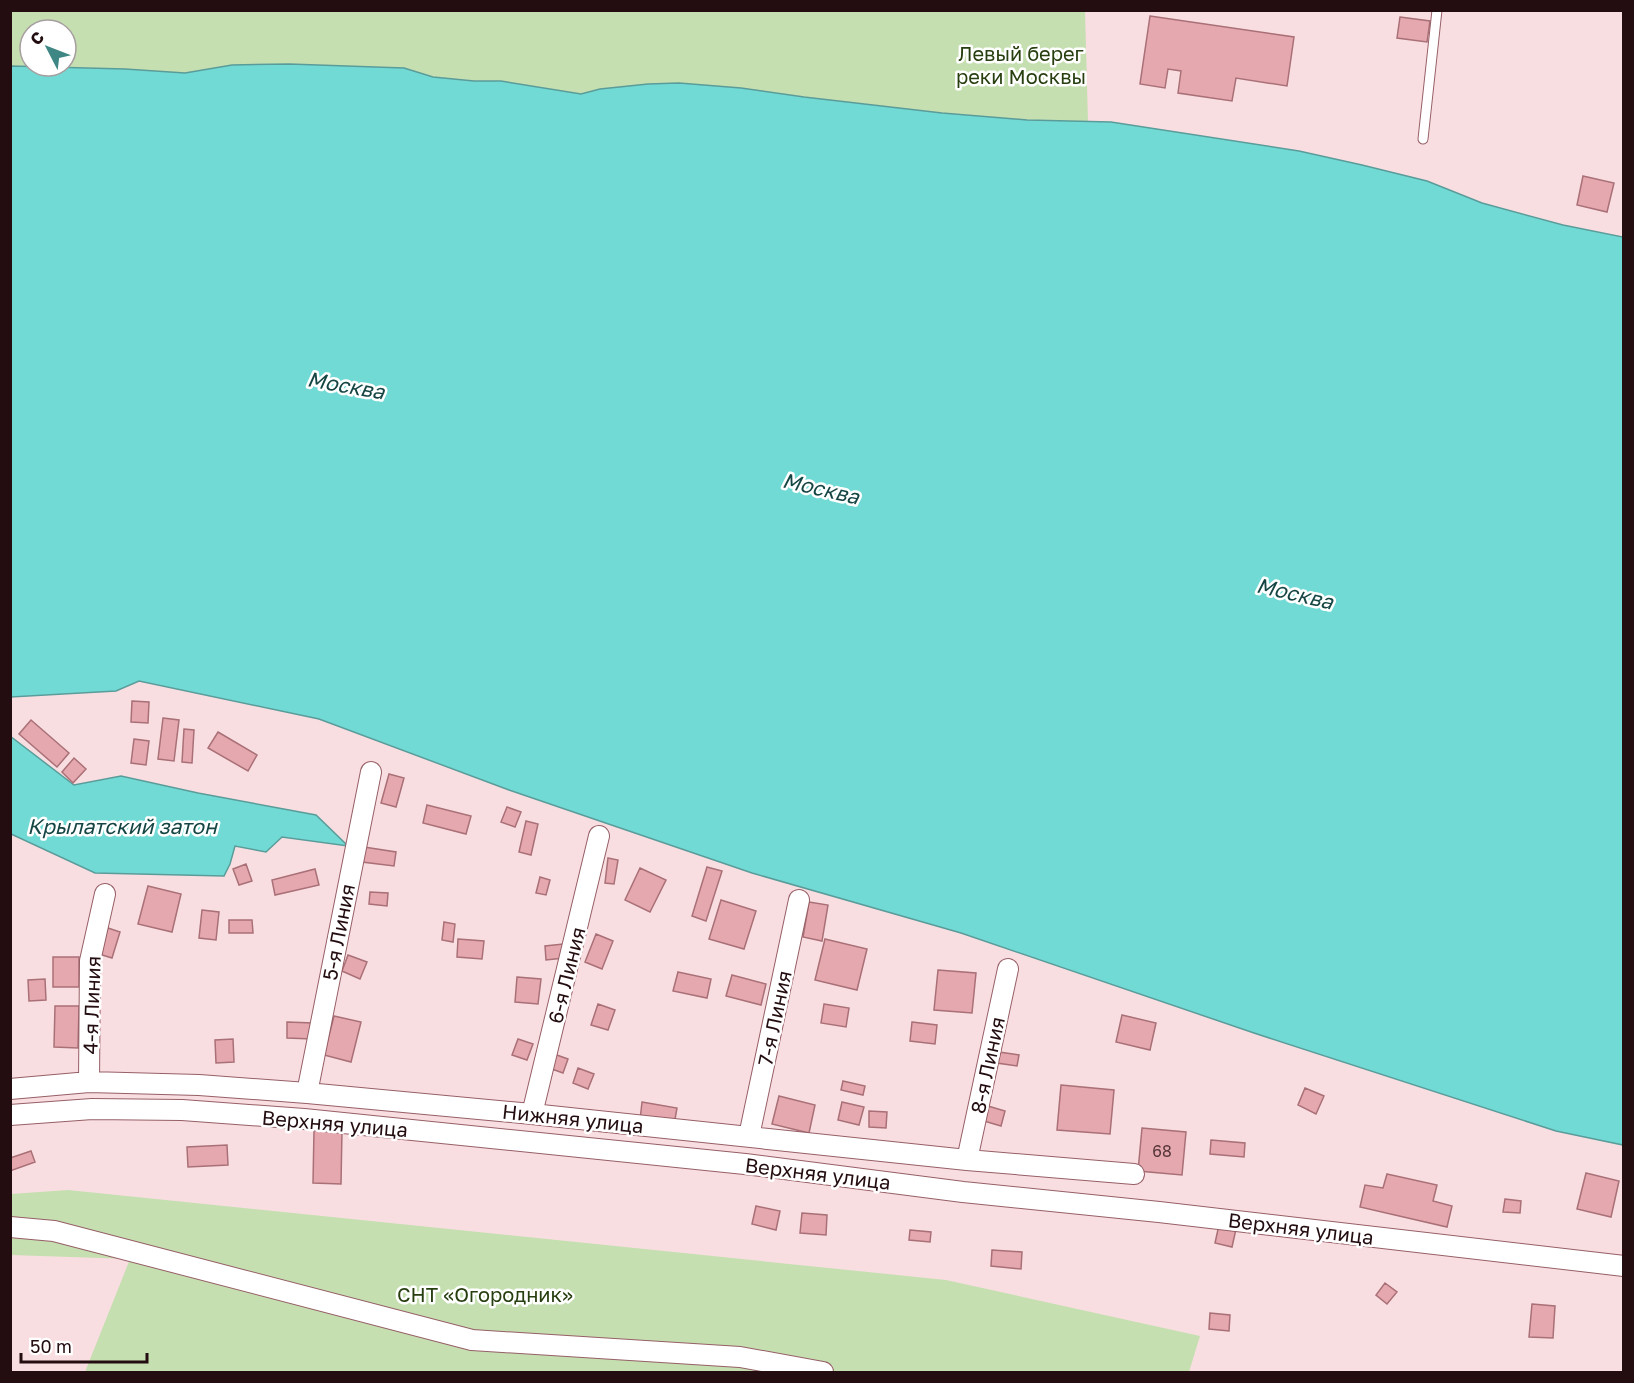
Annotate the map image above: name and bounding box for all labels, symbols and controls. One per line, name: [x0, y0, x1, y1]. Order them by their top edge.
north arrow: [18, 18, 78, 78]
text: С: [26, 27, 48, 49]
park label: Левый берег реки Москвы: [956, 41, 1086, 88]
water label: Москва: [305, 365, 388, 405]
water label: Москва: [780, 467, 863, 510]
water label: Москва: [1254, 572, 1337, 615]
water label: Крылатский затон: [27, 813, 218, 839]
street label: 5-я Линия: [317, 882, 359, 982]
street label: 6-я Линия: [542, 924, 590, 1026]
street label: 4-я Линия: [77, 955, 105, 1055]
street label: 7-я Линия: [752, 968, 796, 1068]
street label: 8-я Линия: [965, 1014, 1009, 1116]
street label: Нижняя улица: [501, 1099, 645, 1137]
street label: Верхняя улица: [261, 1105, 409, 1141]
house number: 68: [1152, 1141, 1172, 1161]
street label: Верхняя улица: [744, 1152, 892, 1194]
street label: Верхняя улица: [1227, 1207, 1375, 1249]
park label: СНТ «Огородник»: [397, 1282, 573, 1306]
scale bar: [21, 1326, 147, 1364]
text: 50 m: [30, 1335, 72, 1357]

